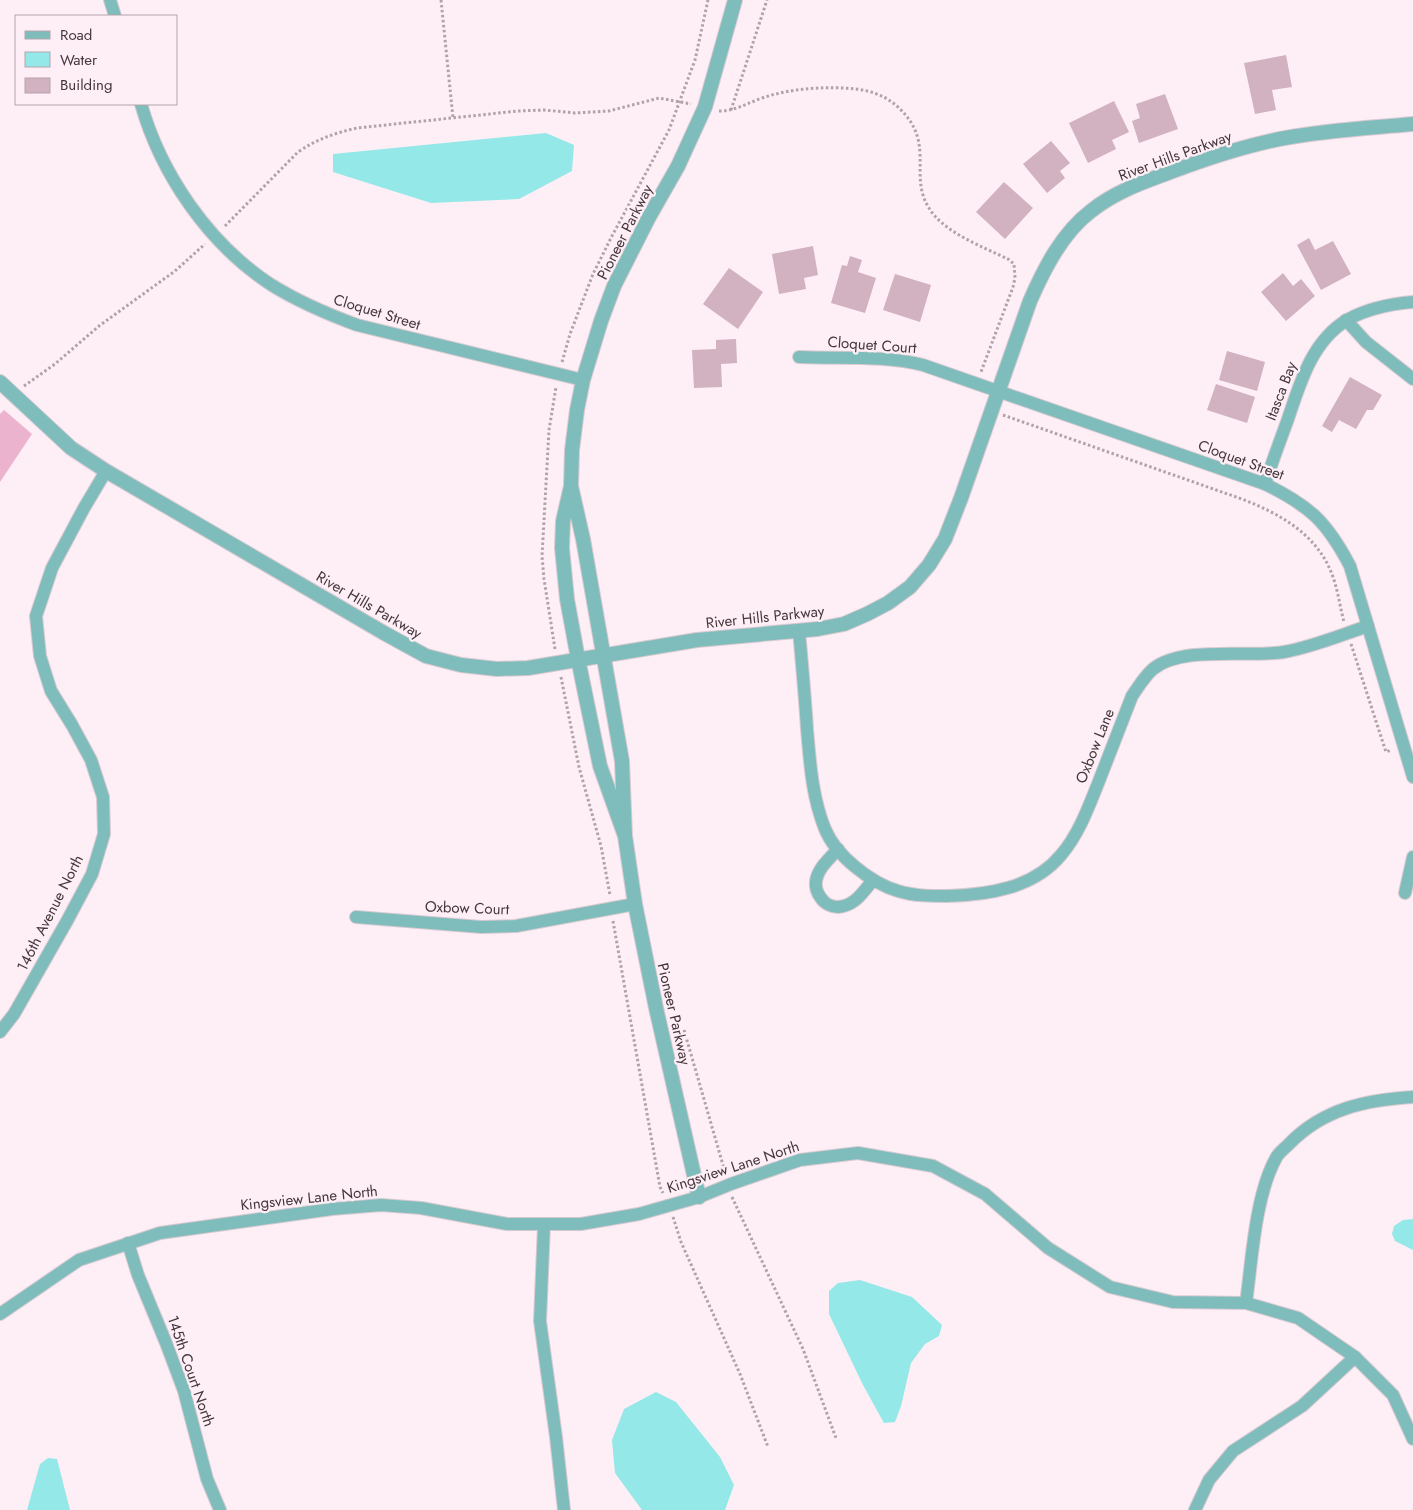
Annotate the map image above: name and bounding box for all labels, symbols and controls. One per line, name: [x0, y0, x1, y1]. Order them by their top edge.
legend: [15, 15, 178, 105]
text: Road: [60, 24, 92, 46]
text: Water: [60, 49, 98, 71]
text: Building: [60, 74, 112, 96]
street label: River Hills Parkway: [1115, 125, 1235, 187]
street label: Pioneer Parkway: [592, 180, 659, 283]
street label: Cloquet Street: [331, 288, 424, 336]
street label: Cloquet Court: [827, 331, 918, 359]
street label: Itasca Bay: [1260, 358, 1302, 424]
street label: Cloquet Street: [1195, 434, 1287, 486]
street label: River Hills Parkway: [312, 566, 426, 644]
street label: River Hills Parkway: [705, 600, 826, 634]
street label: Oxbow Lane: [1070, 705, 1120, 787]
street label: 146th Avenue North: [11, 851, 89, 975]
street label: Oxbow Court: [424, 896, 510, 920]
street label: Pioneer Parkway: [652, 961, 697, 1068]
street label: Kingsview Lane North: [664, 1135, 802, 1199]
street label: Kingsview Lane North: [239, 1180, 379, 1216]
street label: 145th Court North: [162, 1313, 220, 1429]

